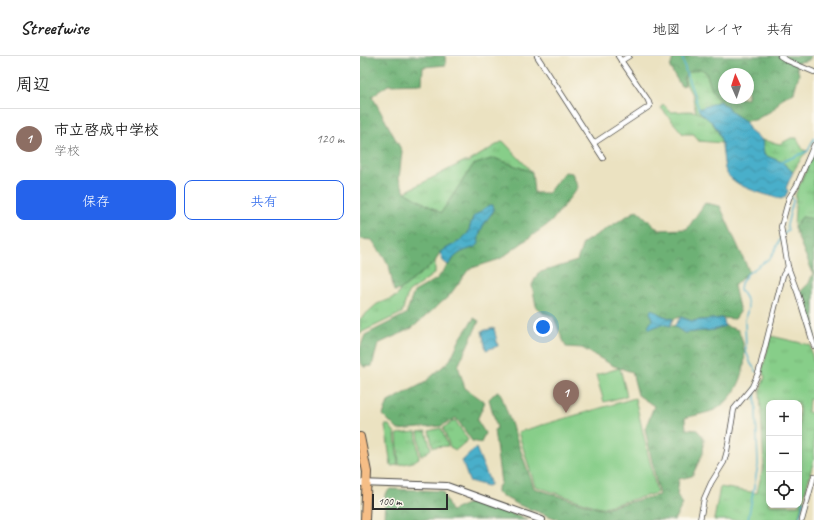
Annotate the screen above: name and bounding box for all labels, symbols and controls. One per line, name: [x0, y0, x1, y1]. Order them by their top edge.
text: Streetwise: [20, 16, 88, 40]
text: 地図: [653, 21, 681, 38]
text: レイヤ: [703, 21, 744, 38]
text: 共有: [766, 21, 794, 38]
north arrow: [718, 68, 754, 104]
text: 周辺: [16, 74, 50, 95]
text: 市立啓成中学校: [54, 121, 159, 140]
text: 1: [26, 131, 32, 147]
text: 120 m: [316, 131, 344, 147]
text: 学校: [54, 143, 80, 159]
button: 保存: [16, 180, 176, 220]
button: 共有: [184, 180, 344, 220]
your location: [533, 317, 553, 337]
pin: 1: [553, 380, 579, 413]
map controls: [766, 400, 802, 508]
button: +: [766, 400, 802, 436]
button: −: [766, 436, 802, 472]
button: locate: [766, 472, 802, 508]
scale bar: [372, 492, 448, 511]
text: 100 m: [378, 494, 402, 508]

